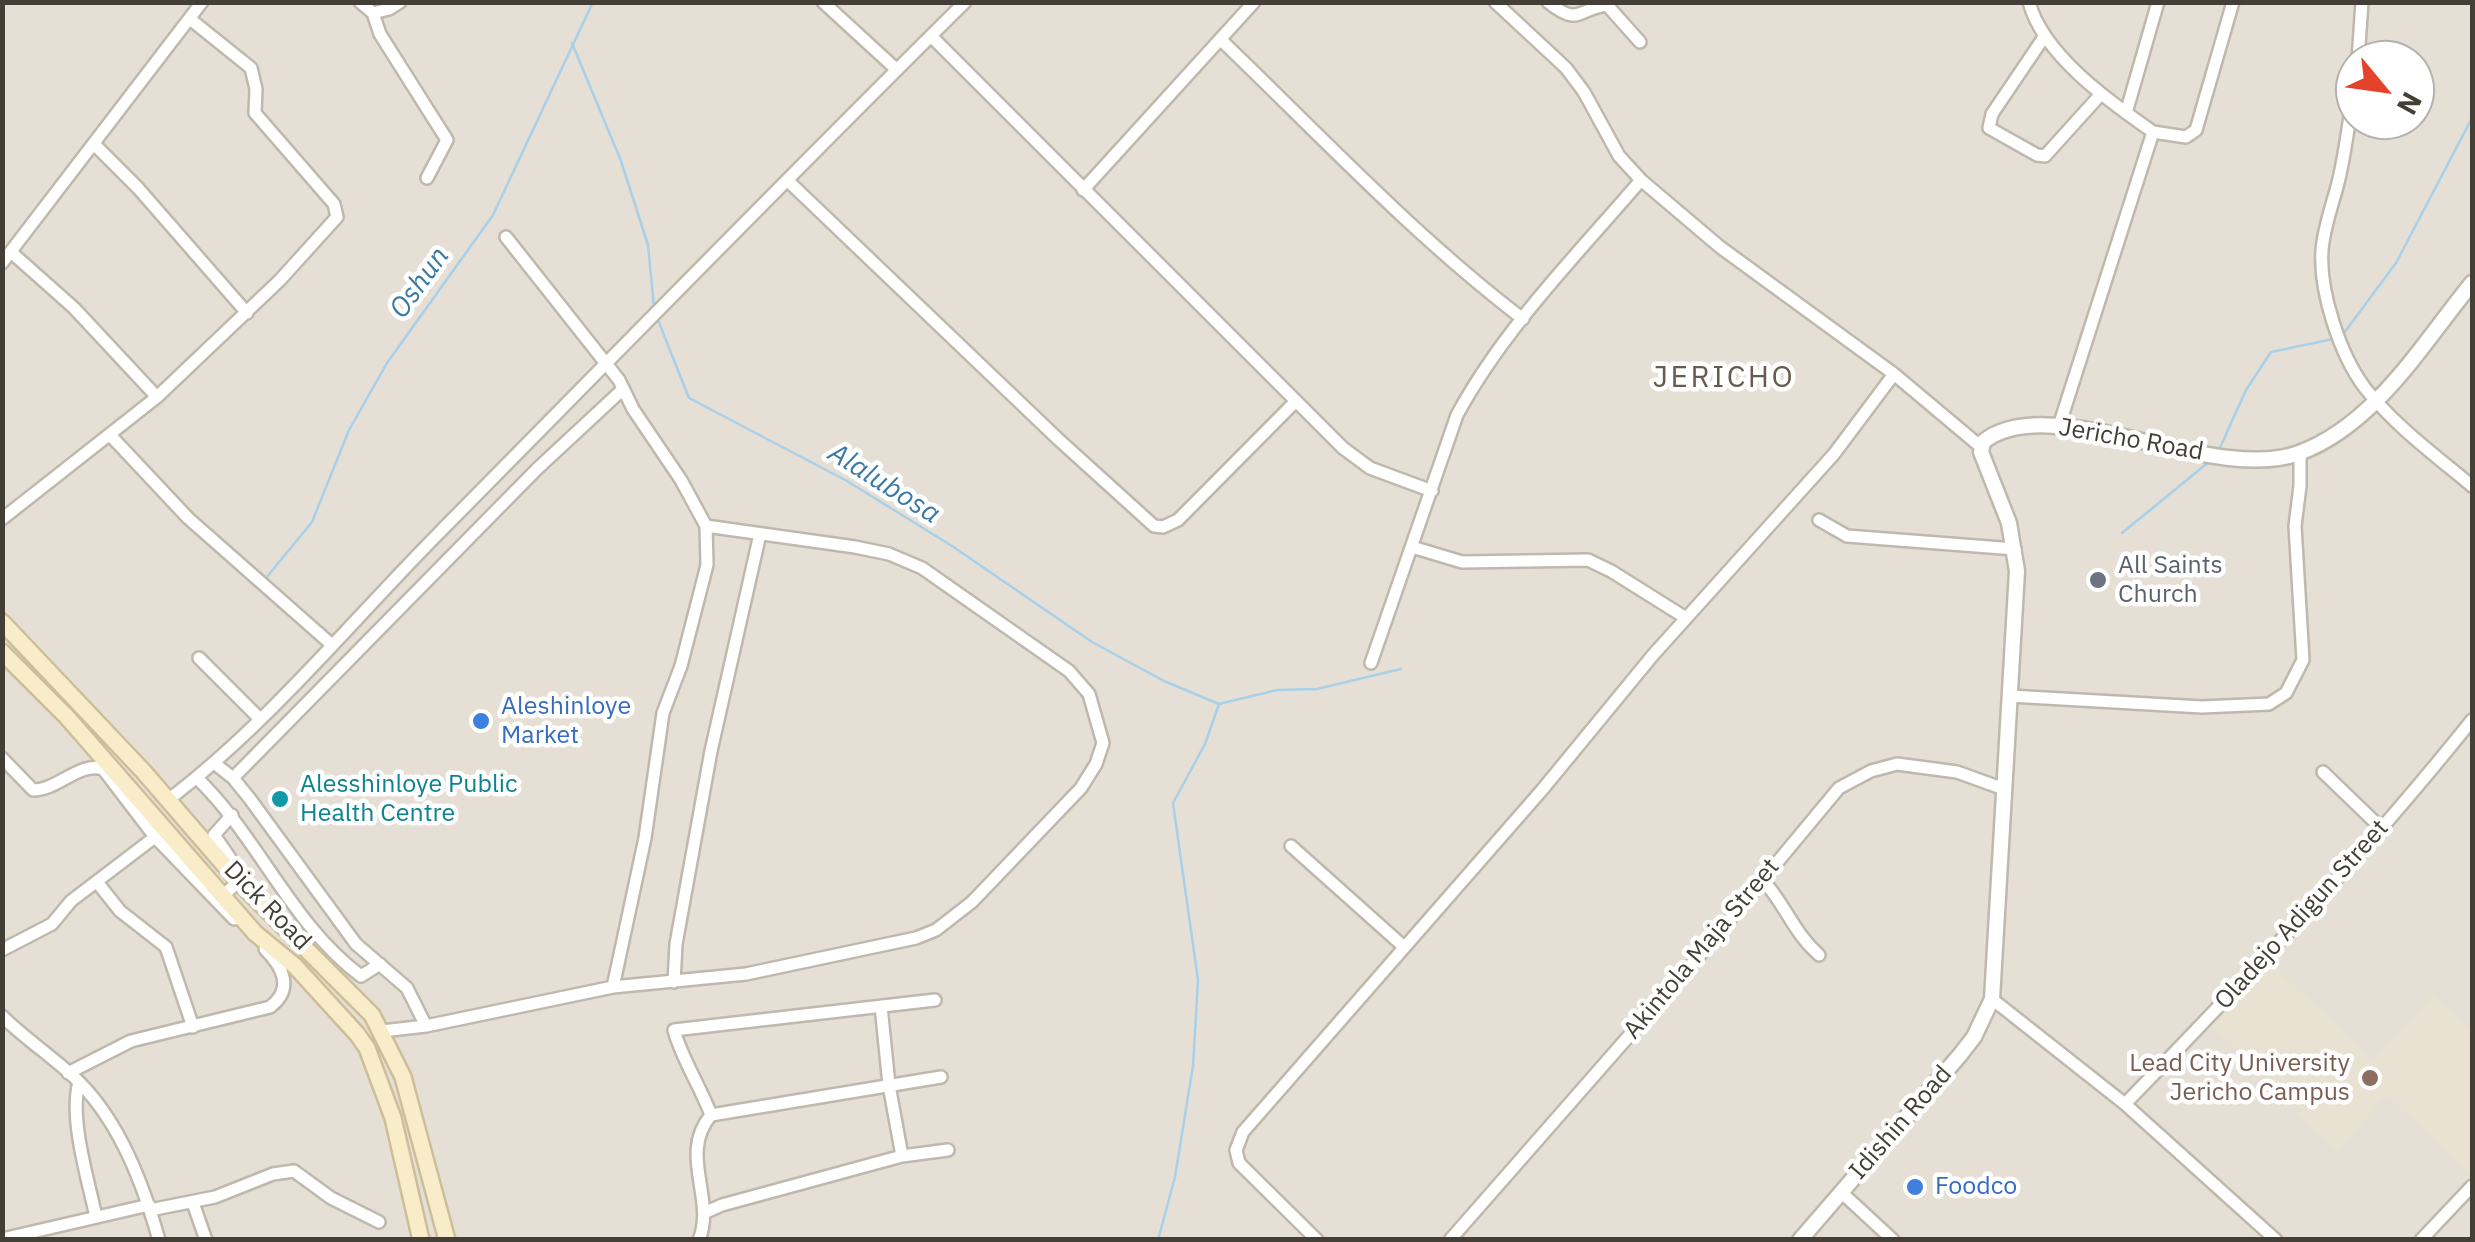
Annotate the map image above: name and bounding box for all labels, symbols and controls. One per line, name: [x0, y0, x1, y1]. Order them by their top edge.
north arrow: [2335, 40, 2435, 140]
text: N: [2389, 86, 2431, 122]
water label: Oshun: [383, 241, 457, 325]
district label: JERICHO: [1653, 360, 1795, 396]
street label: Jericho Road: [2056, 413, 2206, 467]
water label: Alalubosa: [822, 437, 946, 531]
place label: All Saints Church: [2118, 551, 2223, 610]
marker: All Saints Church: [2087, 569, 2109, 591]
place label: Aleshinloye Market: [501, 692, 631, 751]
marker: Aleshinloye Market: [470, 710, 492, 732]
place label: Alesshinloye Public Health Centre: [300, 770, 518, 829]
marker: Alesshinloye Public Health Centre: [269, 788, 291, 810]
street label: Oladejo Adigun Street: [2209, 814, 2395, 1016]
street label: Akintola Maja Street: [1618, 853, 1786, 1045]
street label: Dick Road: [217, 855, 317, 957]
place label: Lead City University Jericho Campus: [2129, 1049, 2350, 1108]
street label: Idishin Road: [1843, 1060, 1959, 1186]
marker: Lead City University Jericho Campus: [2359, 1067, 2381, 1089]
place label: Foodco: [1935, 1172, 2017, 1202]
marker: Foodco: [1904, 1176, 1926, 1198]

